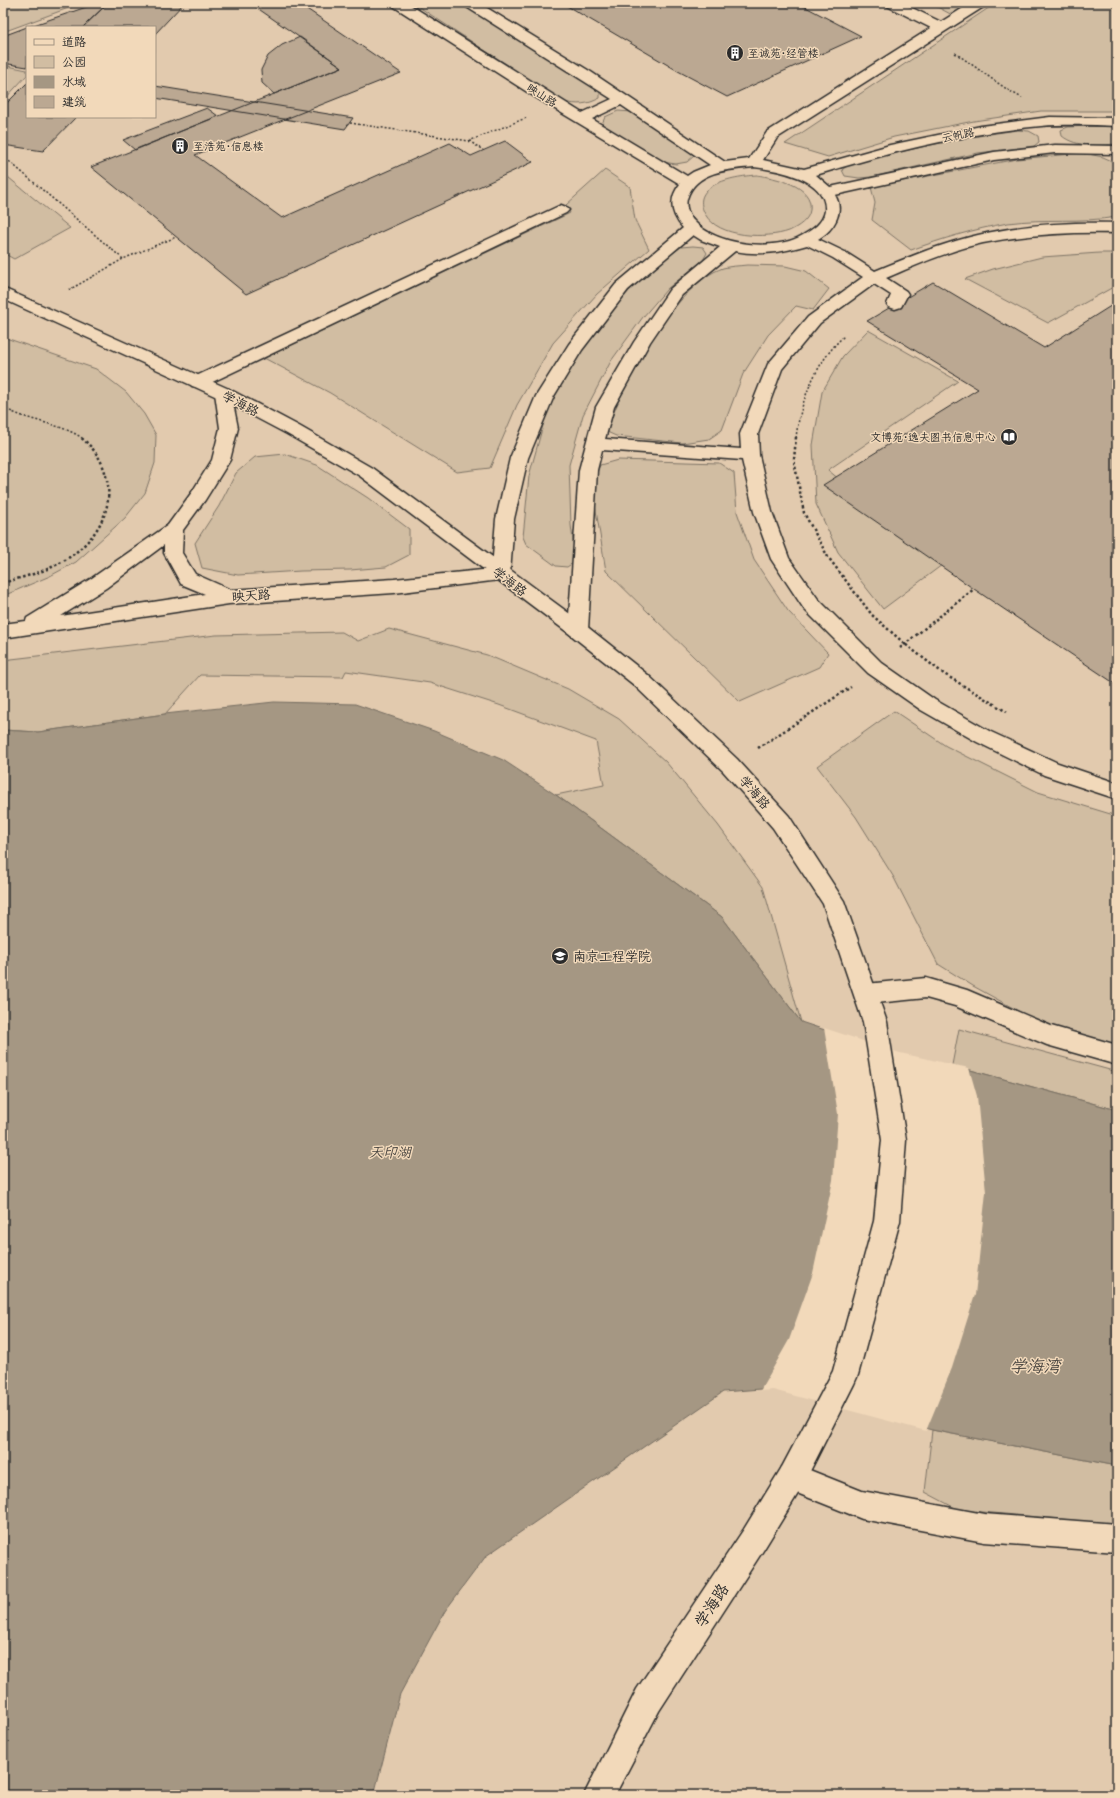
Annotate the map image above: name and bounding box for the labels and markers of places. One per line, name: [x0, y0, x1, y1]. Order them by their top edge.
building icon: 至诚苑·经管楼: [725, 43, 745, 63]
place label: 至诚苑·经管楼: [748, 45, 819, 60]
building icon: 至浩苑·信息楼: [170, 136, 190, 156]
place label: 至浩苑·信息楼: [193, 138, 264, 153]
library icon: 文博苑·逸夫图书信息中心: [999, 427, 1019, 447]
place label: 文博苑·逸夫图书信息中心: [870, 429, 996, 444]
school or university icon: 南京工程学院: [550, 946, 570, 966]
place label: 南京工程学院: [573, 947, 651, 964]

